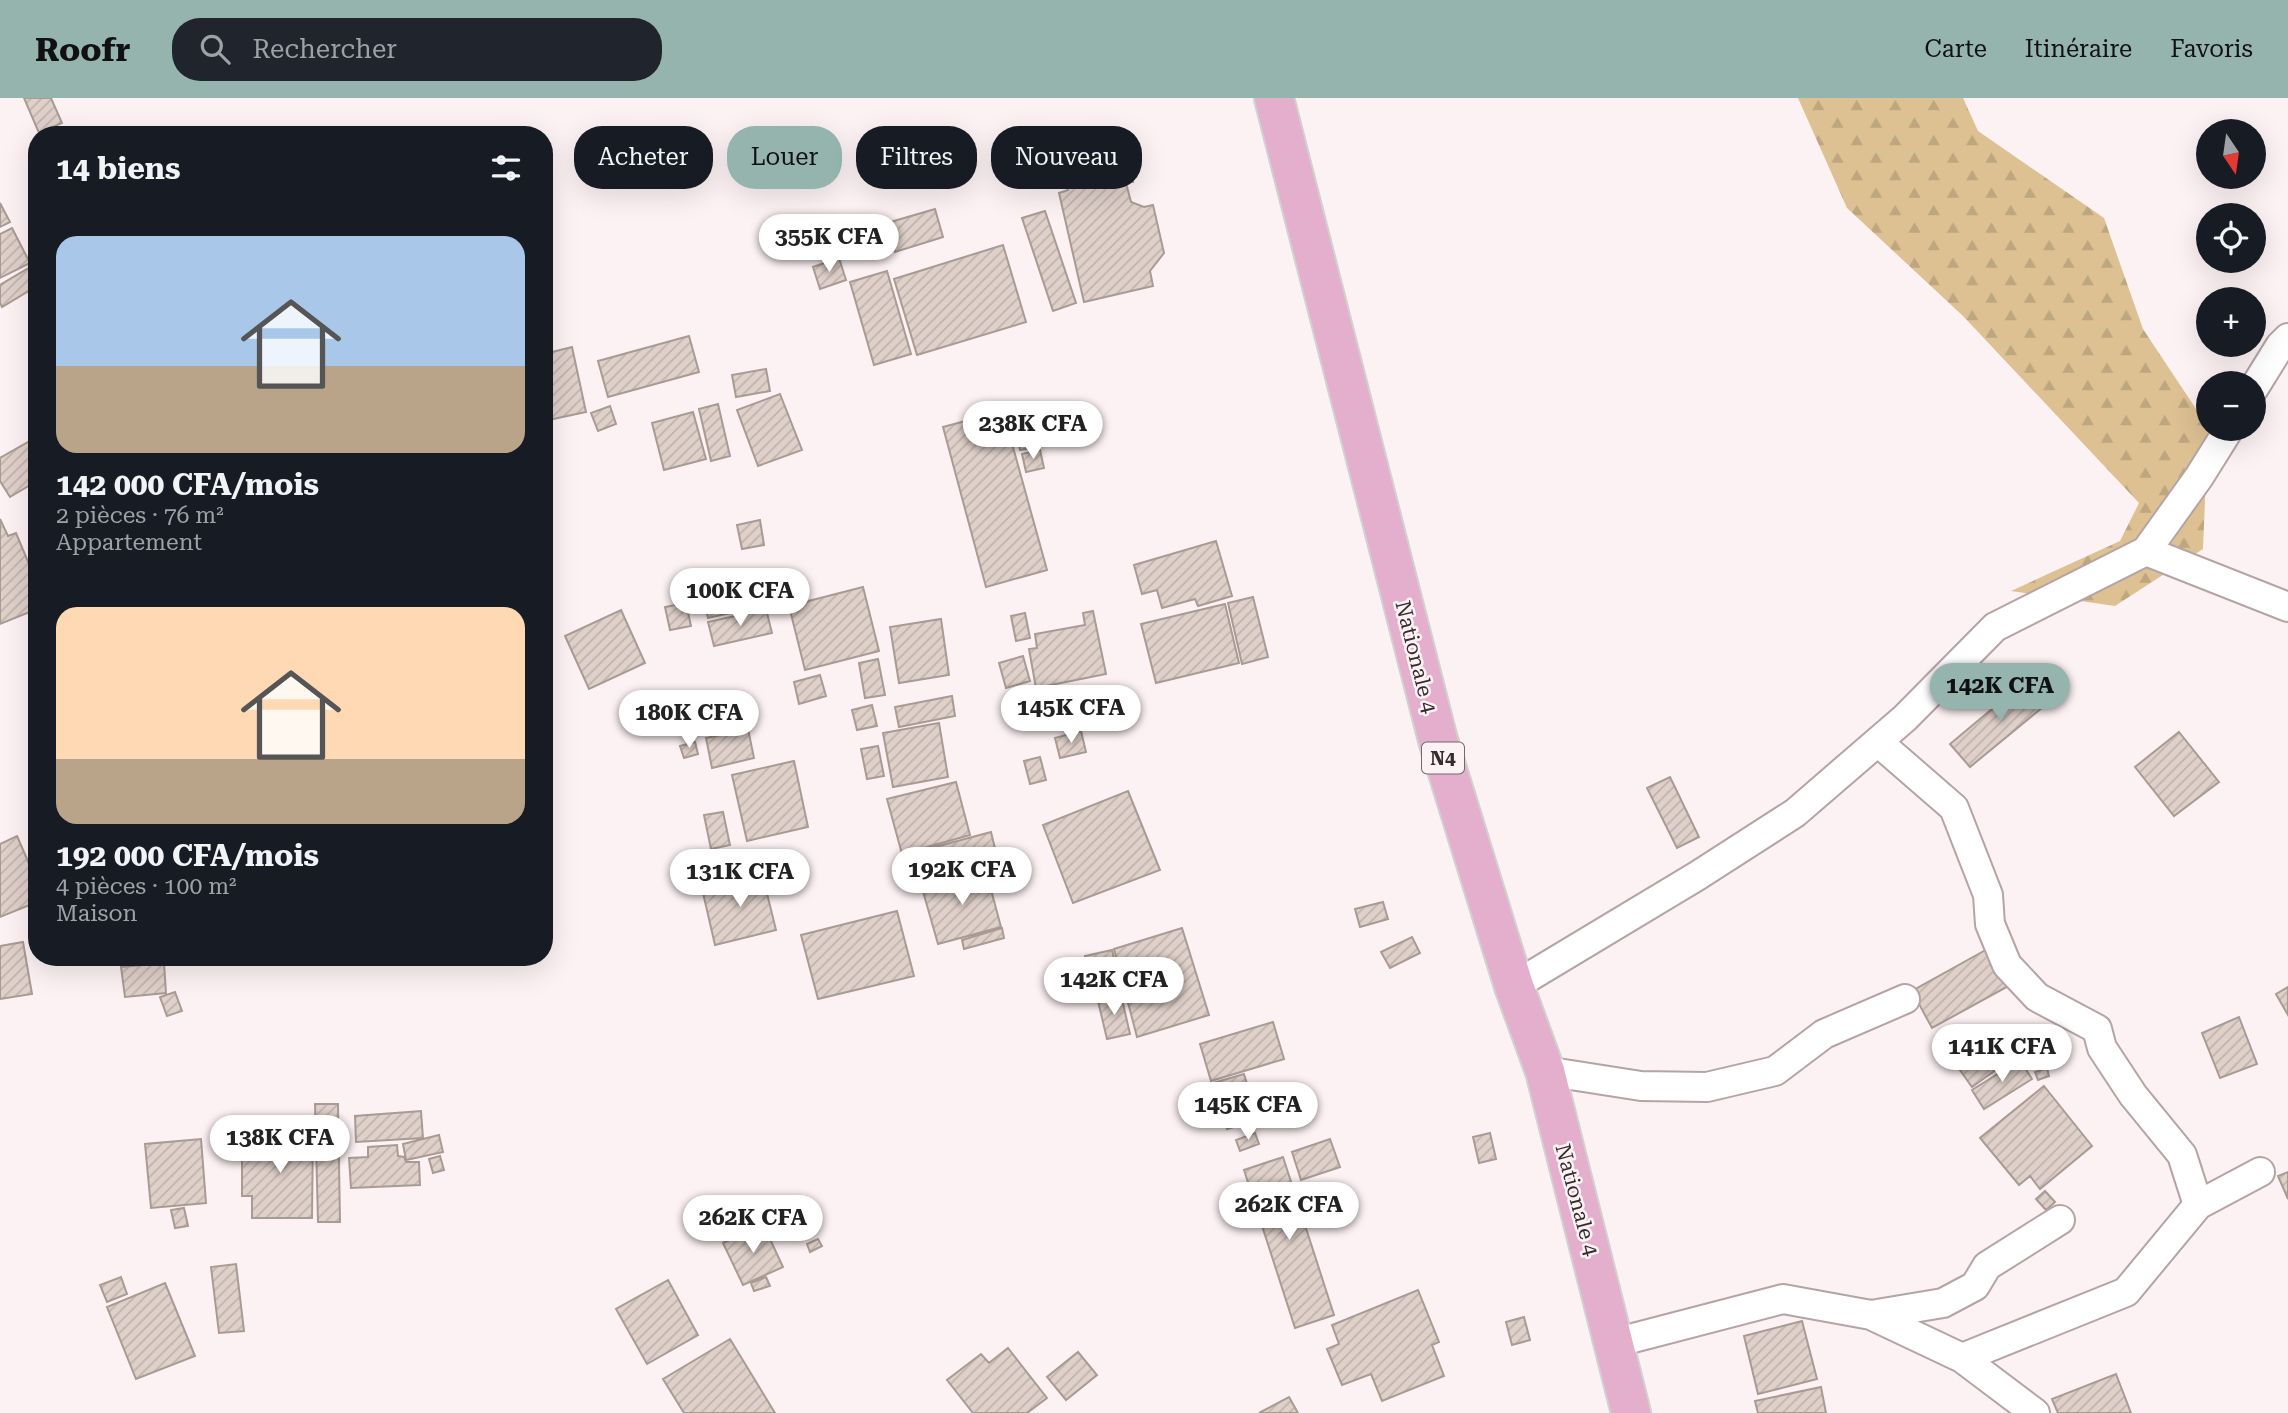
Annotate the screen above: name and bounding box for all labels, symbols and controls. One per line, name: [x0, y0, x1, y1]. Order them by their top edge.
search box: [172, 18, 662, 81]
text: Roofr: [35, 30, 130, 69]
icon: search: [196, 30, 234, 68]
text: Rechercher: [252, 34, 397, 64]
text: Carte: [1925, 35, 1987, 63]
text: Itinéraire: [2025, 35, 2132, 63]
text: Favoris: [2170, 35, 2253, 63]
north arrow: [2196, 119, 2266, 189]
map controls: [2196, 119, 2266, 441]
chip: Acheter: [574, 126, 713, 189]
chip: Louer: [727, 126, 842, 189]
chip: Filtres: [856, 126, 977, 189]
chip: Nouveau: [991, 126, 1142, 189]
icon: filters: [487, 149, 525, 187]
text: 14 biens: [56, 151, 180, 186]
button: locate: [2196, 203, 2266, 273]
pin: 355K CFA: [757, 214, 901, 274]
text: 355K CFA: [775, 223, 883, 250]
icon: home: [228, 281, 354, 407]
button: +: [2196, 287, 2266, 357]
button: −: [2196, 371, 2266, 441]
pin: 238K CFA: [961, 402, 1105, 461]
text: 238K CFA: [979, 410, 1087, 437]
text: 142 000 CFA/mois: [56, 467, 319, 502]
text: 2 pièces · 76 m²: [56, 502, 224, 529]
text: Appartement: [56, 529, 202, 556]
pin: 100K CFA: [668, 568, 812, 628]
text: 100K CFA: [686, 577, 794, 604]
street label: Nationale 4: [1390, 598, 1442, 716]
icon: home: [228, 652, 354, 778]
pin: 142K CFA: [1928, 664, 2072, 723]
text: 142K CFA: [1946, 672, 2054, 699]
pin: 145K CFA: [999, 686, 1143, 745]
pin: 180K CFA: [617, 690, 761, 750]
text: 145K CFA: [1017, 694, 1125, 721]
text: 180K CFA: [635, 699, 743, 726]
road number: N4: [1422, 743, 1464, 774]
text: 192 000 CFA/mois: [56, 838, 319, 873]
pin: 192K CFA: [890, 848, 1034, 907]
pin: 131K CFA: [668, 850, 812, 909]
text: 192K CFA: [908, 856, 1016, 883]
text: 131K CFA: [686, 858, 794, 885]
text: 4 pièces · 100 m²: [56, 873, 237, 900]
text: Maison: [56, 900, 137, 927]
pin: 142K CFA: [1042, 958, 1186, 1017]
text: 142K CFA: [1060, 966, 1168, 993]
pin: 141K CFA: [1930, 1024, 2074, 1084]
text: 141K CFA: [1948, 1033, 2056, 1060]
pin: 145K CFA: [1176, 1082, 1320, 1142]
text: 145K CFA: [1194, 1091, 1302, 1118]
pin: 138K CFA: [208, 1116, 352, 1175]
text: 138K CFA: [226, 1124, 334, 1151]
street label: Nationale 4: [1551, 1141, 1604, 1259]
pin: 262K CFA: [1217, 1182, 1361, 1242]
text: 262K CFA: [1235, 1191, 1343, 1218]
pin: 262K CFA: [681, 1196, 825, 1255]
text: 262K CFA: [699, 1204, 807, 1231]

